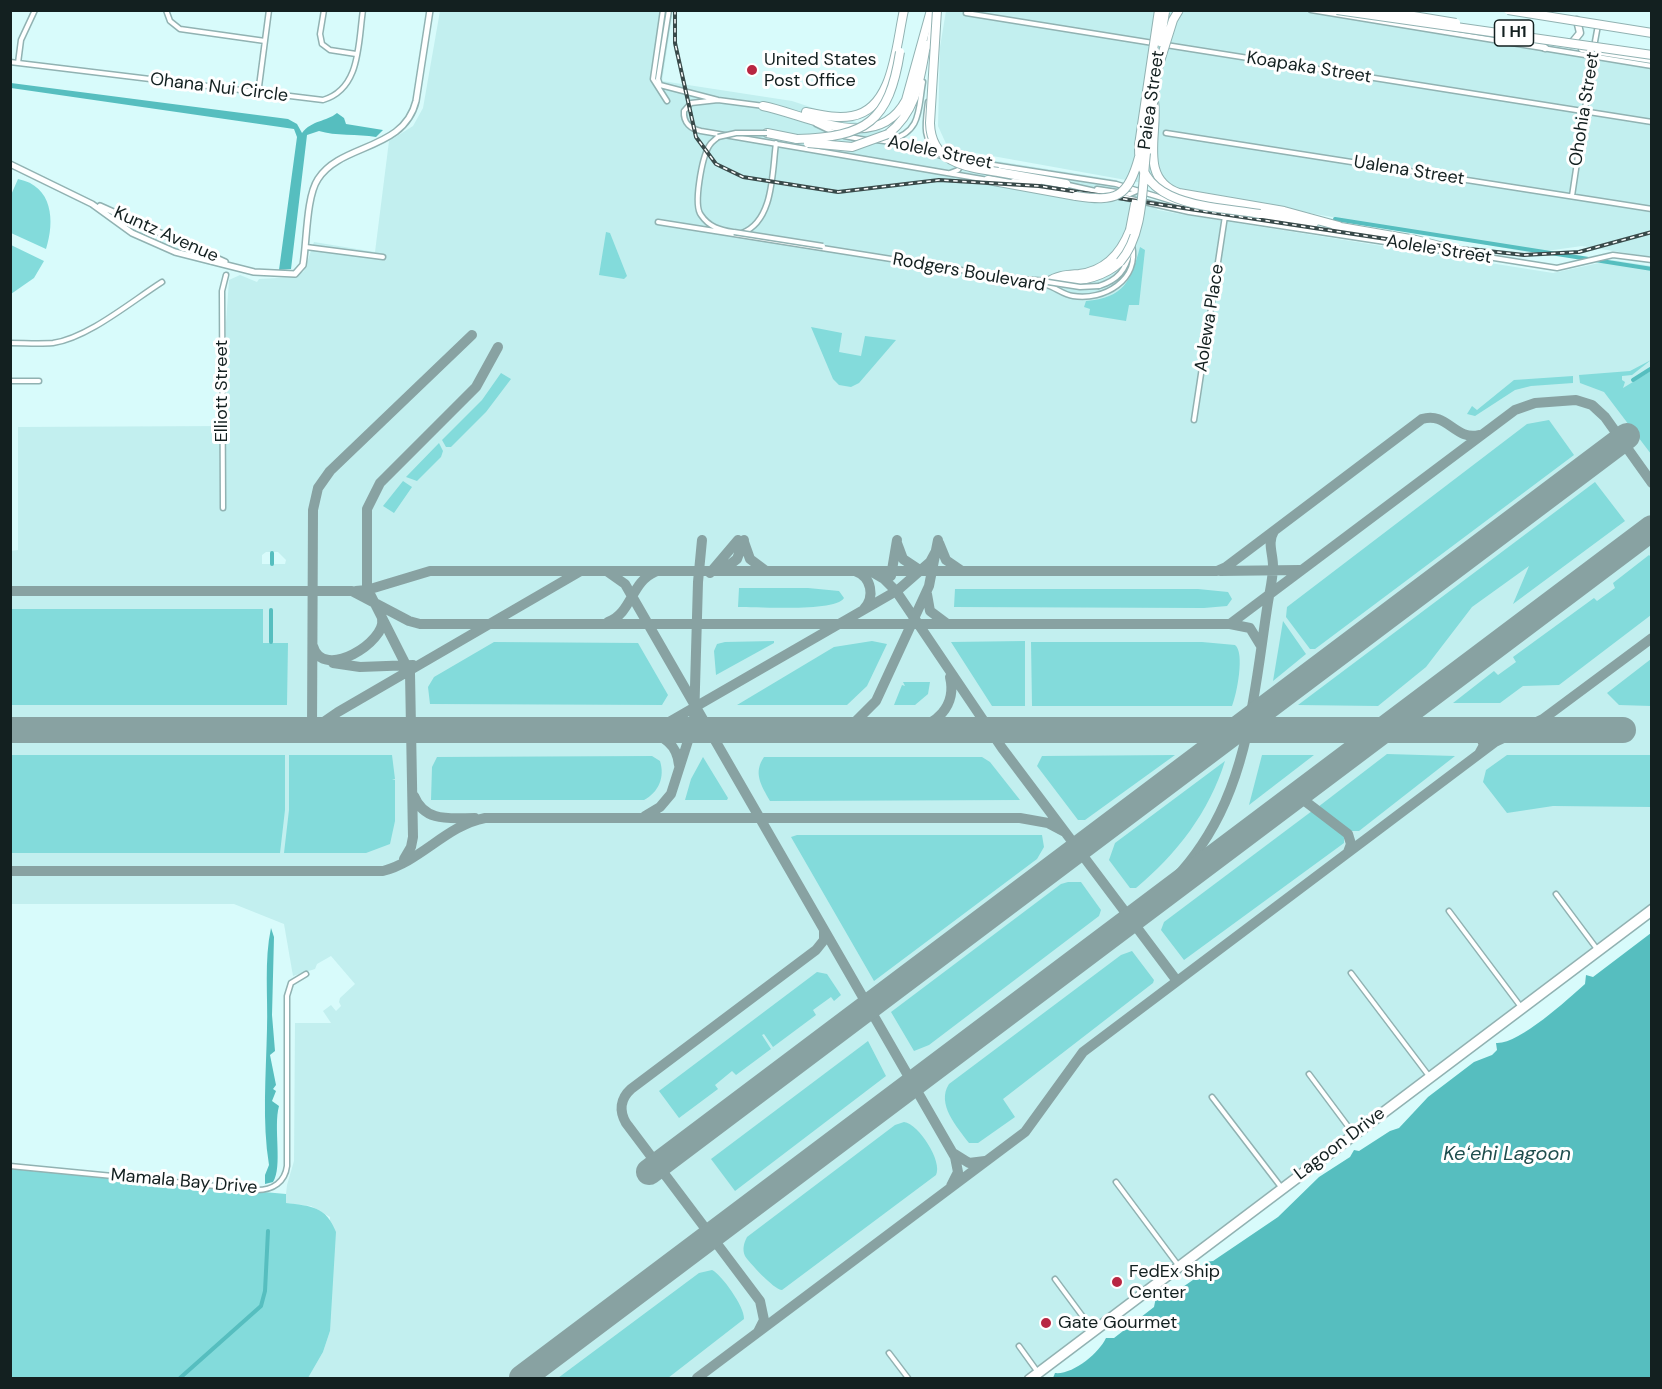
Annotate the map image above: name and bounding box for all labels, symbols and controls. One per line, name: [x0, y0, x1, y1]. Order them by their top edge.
road number: I H1: [1494, 20, 1534, 46]
street label: Koapaka Street: [1245, 47, 1373, 89]
place label: United States Post Office: [764, 49, 877, 92]
street label: Paiea Street: [1134, 49, 1170, 151]
street label: Ohohia Street: [1565, 50, 1605, 168]
marker: United States Post Office: [745, 63, 759, 77]
street label: Ohana Nui Circle: [149, 69, 289, 107]
street label: Aolele Street: [886, 131, 994, 175]
street label: Ualena Street: [1352, 152, 1466, 190]
street label: Kuntz Avenue: [110, 202, 222, 268]
street label: Aolele Street: [1385, 231, 1493, 269]
street label: Rodgers Boulevard: [891, 249, 1047, 297]
street label: Aolewa Place: [1191, 263, 1229, 373]
street label: Elliott Street: [211, 340, 233, 442]
street label: Lagoon Drive: [1290, 1103, 1390, 1185]
water label: Keʻehi Lagoon: [1443, 1143, 1571, 1167]
street label: Mamala Bay Drive: [110, 1165, 258, 1199]
place label: FedEx Ship Center: [1129, 1261, 1220, 1304]
marker: FedEx Ship Center: [1110, 1275, 1124, 1289]
place label: Gate Gourmet: [1058, 1312, 1177, 1334]
marker: Gate Gourmet: [1039, 1316, 1053, 1330]

